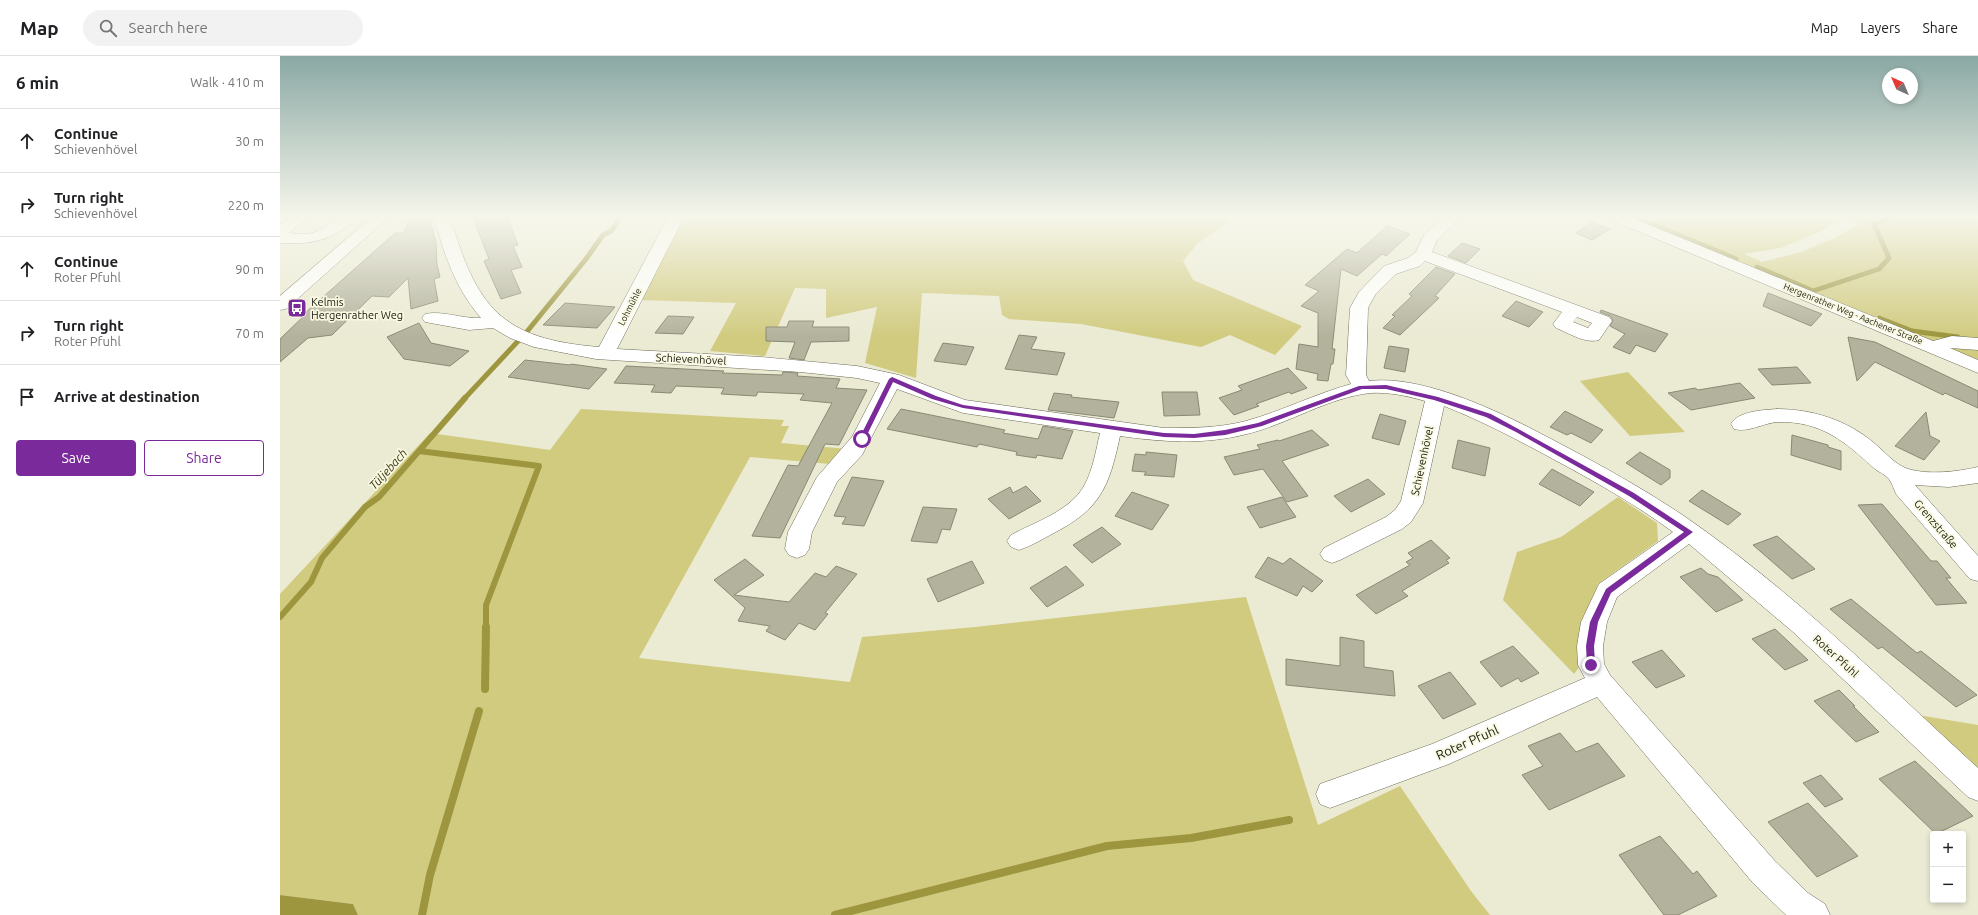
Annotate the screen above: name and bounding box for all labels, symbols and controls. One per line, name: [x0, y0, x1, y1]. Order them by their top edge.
search box: [83, 10, 363, 46]
text: Map: [20, 17, 59, 39]
icon: search: [97, 17, 119, 39]
text: Search here: [129, 19, 208, 36]
text: Map: [1811, 20, 1838, 36]
text: Layers: [1860, 20, 1900, 36]
text: Share: [1922, 20, 1958, 36]
north arrow: [1882, 68, 1918, 104]
text: 6 min: [16, 73, 59, 92]
text: Walk · 410 m: [190, 75, 264, 89]
text: Continue: [54, 125, 118, 142]
icon: ahead: [16, 130, 38, 152]
text: 30 m: [235, 134, 264, 148]
text: Schievenhövel: [54, 142, 137, 156]
text: Turn right: [54, 189, 124, 206]
icon: right: [16, 194, 38, 216]
text: 220 m: [228, 198, 264, 212]
text: Schievenhövel: [54, 206, 137, 220]
text: Continue: [54, 253, 118, 270]
icon: ahead: [16, 258, 38, 280]
text: 90 m: [235, 262, 264, 276]
text: Roter Pfuhl: [54, 270, 121, 284]
street label: Hergenrather Weg - Aachener Straße: [1782, 281, 1924, 347]
street label: Lohmühle: [616, 287, 644, 327]
place label: Kelmis Hergenrather Weg: [311, 296, 403, 321]
bus stop icon: Kelmis Hergenrather Weg: [286, 297, 308, 319]
text: Turn right: [54, 317, 124, 334]
icon: right: [16, 322, 38, 344]
text: 70 m: [235, 326, 264, 340]
text: Roter Pfuhl: [54, 334, 121, 348]
street label: Schievenhövel: [655, 351, 727, 367]
icon: arrive: [16, 386, 38, 408]
text: Arrive at destination: [54, 388, 200, 405]
street label: Schievenhövel: [1409, 425, 1435, 497]
route start: [853, 430, 871, 448]
button: Save: [16, 440, 136, 476]
button: Share: [144, 440, 264, 476]
water label: Tüljebach: [366, 446, 410, 492]
street label: Grenzstraße: [1912, 497, 1960, 551]
street label: Roter Pfuhl: [1811, 633, 1861, 679]
route end: [1582, 656, 1600, 674]
street label: Roter Pfuhl: [1434, 722, 1501, 762]
map controls: [1930, 831, 1966, 903]
button: +: [1930, 831, 1966, 867]
button: −: [1930, 867, 1966, 903]

